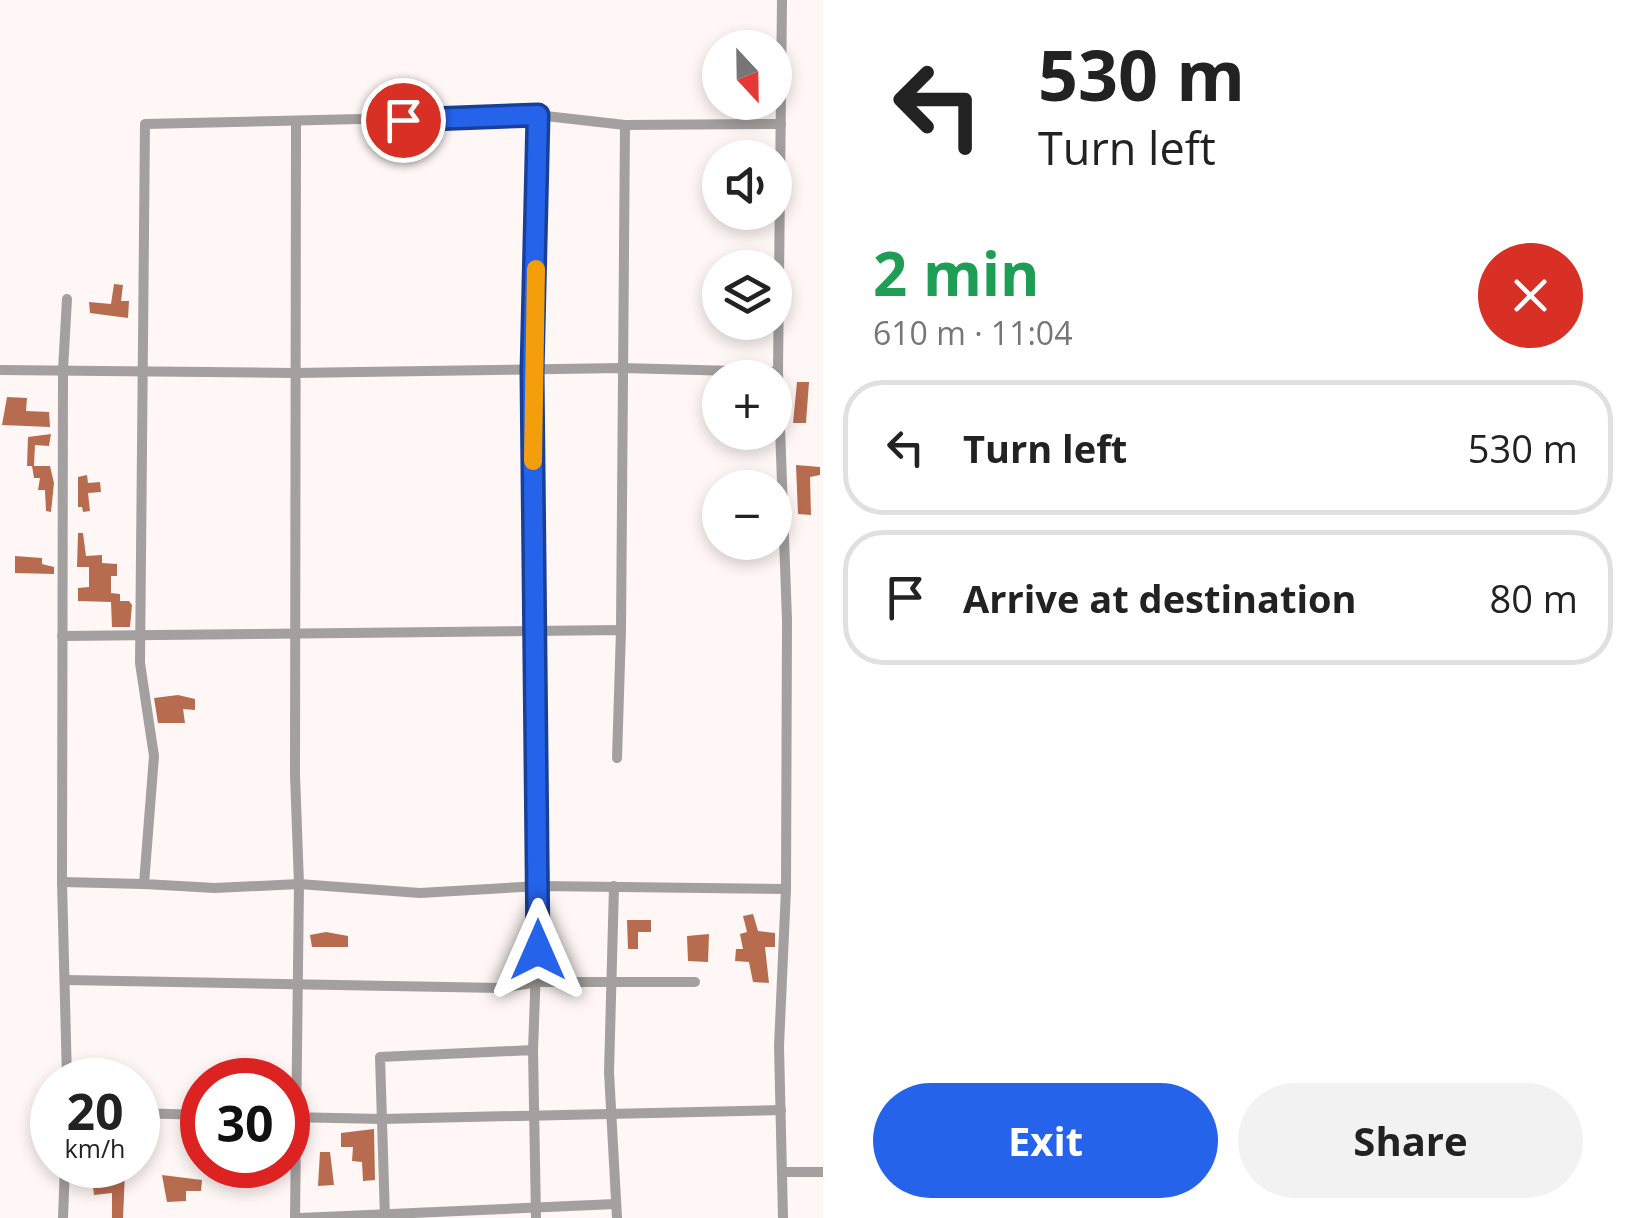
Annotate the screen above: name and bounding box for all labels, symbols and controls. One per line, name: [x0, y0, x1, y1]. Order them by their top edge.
text: 530 m: [1038, 26, 1245, 122]
north arrow: [702, 30, 792, 120]
map controls: [702, 30, 792, 560]
icon: left: [873, 40, 1003, 170]
pin: [361, 78, 446, 163]
icon: arrive: [376, 93, 431, 148]
text: Turn left: [1038, 117, 1216, 178]
button: sound: [702, 140, 792, 230]
text: 2 min: [873, 232, 1040, 314]
button: close: [1478, 243, 1583, 348]
button: layers: [702, 250, 792, 340]
text: 610 m · 11:04: [873, 311, 1072, 354]
button: +: [702, 360, 792, 450]
icon: left: [878, 420, 933, 475]
text: Turn left: [963, 422, 1127, 474]
text: 530 m: [1468, 422, 1578, 474]
button: −: [702, 470, 792, 560]
icon: arrive: [878, 570, 933, 625]
text: Arrive at destination: [963, 572, 1357, 624]
text: 80 m: [1489, 572, 1578, 624]
position arrow: [486, 898, 590, 1002]
speed limit sign: 30: [180, 1058, 310, 1188]
text: 20: [66, 1077, 124, 1145]
button: Exit: [873, 1083, 1218, 1198]
button: Share: [1238, 1083, 1583, 1198]
text: km/h: [65, 1131, 125, 1165]

